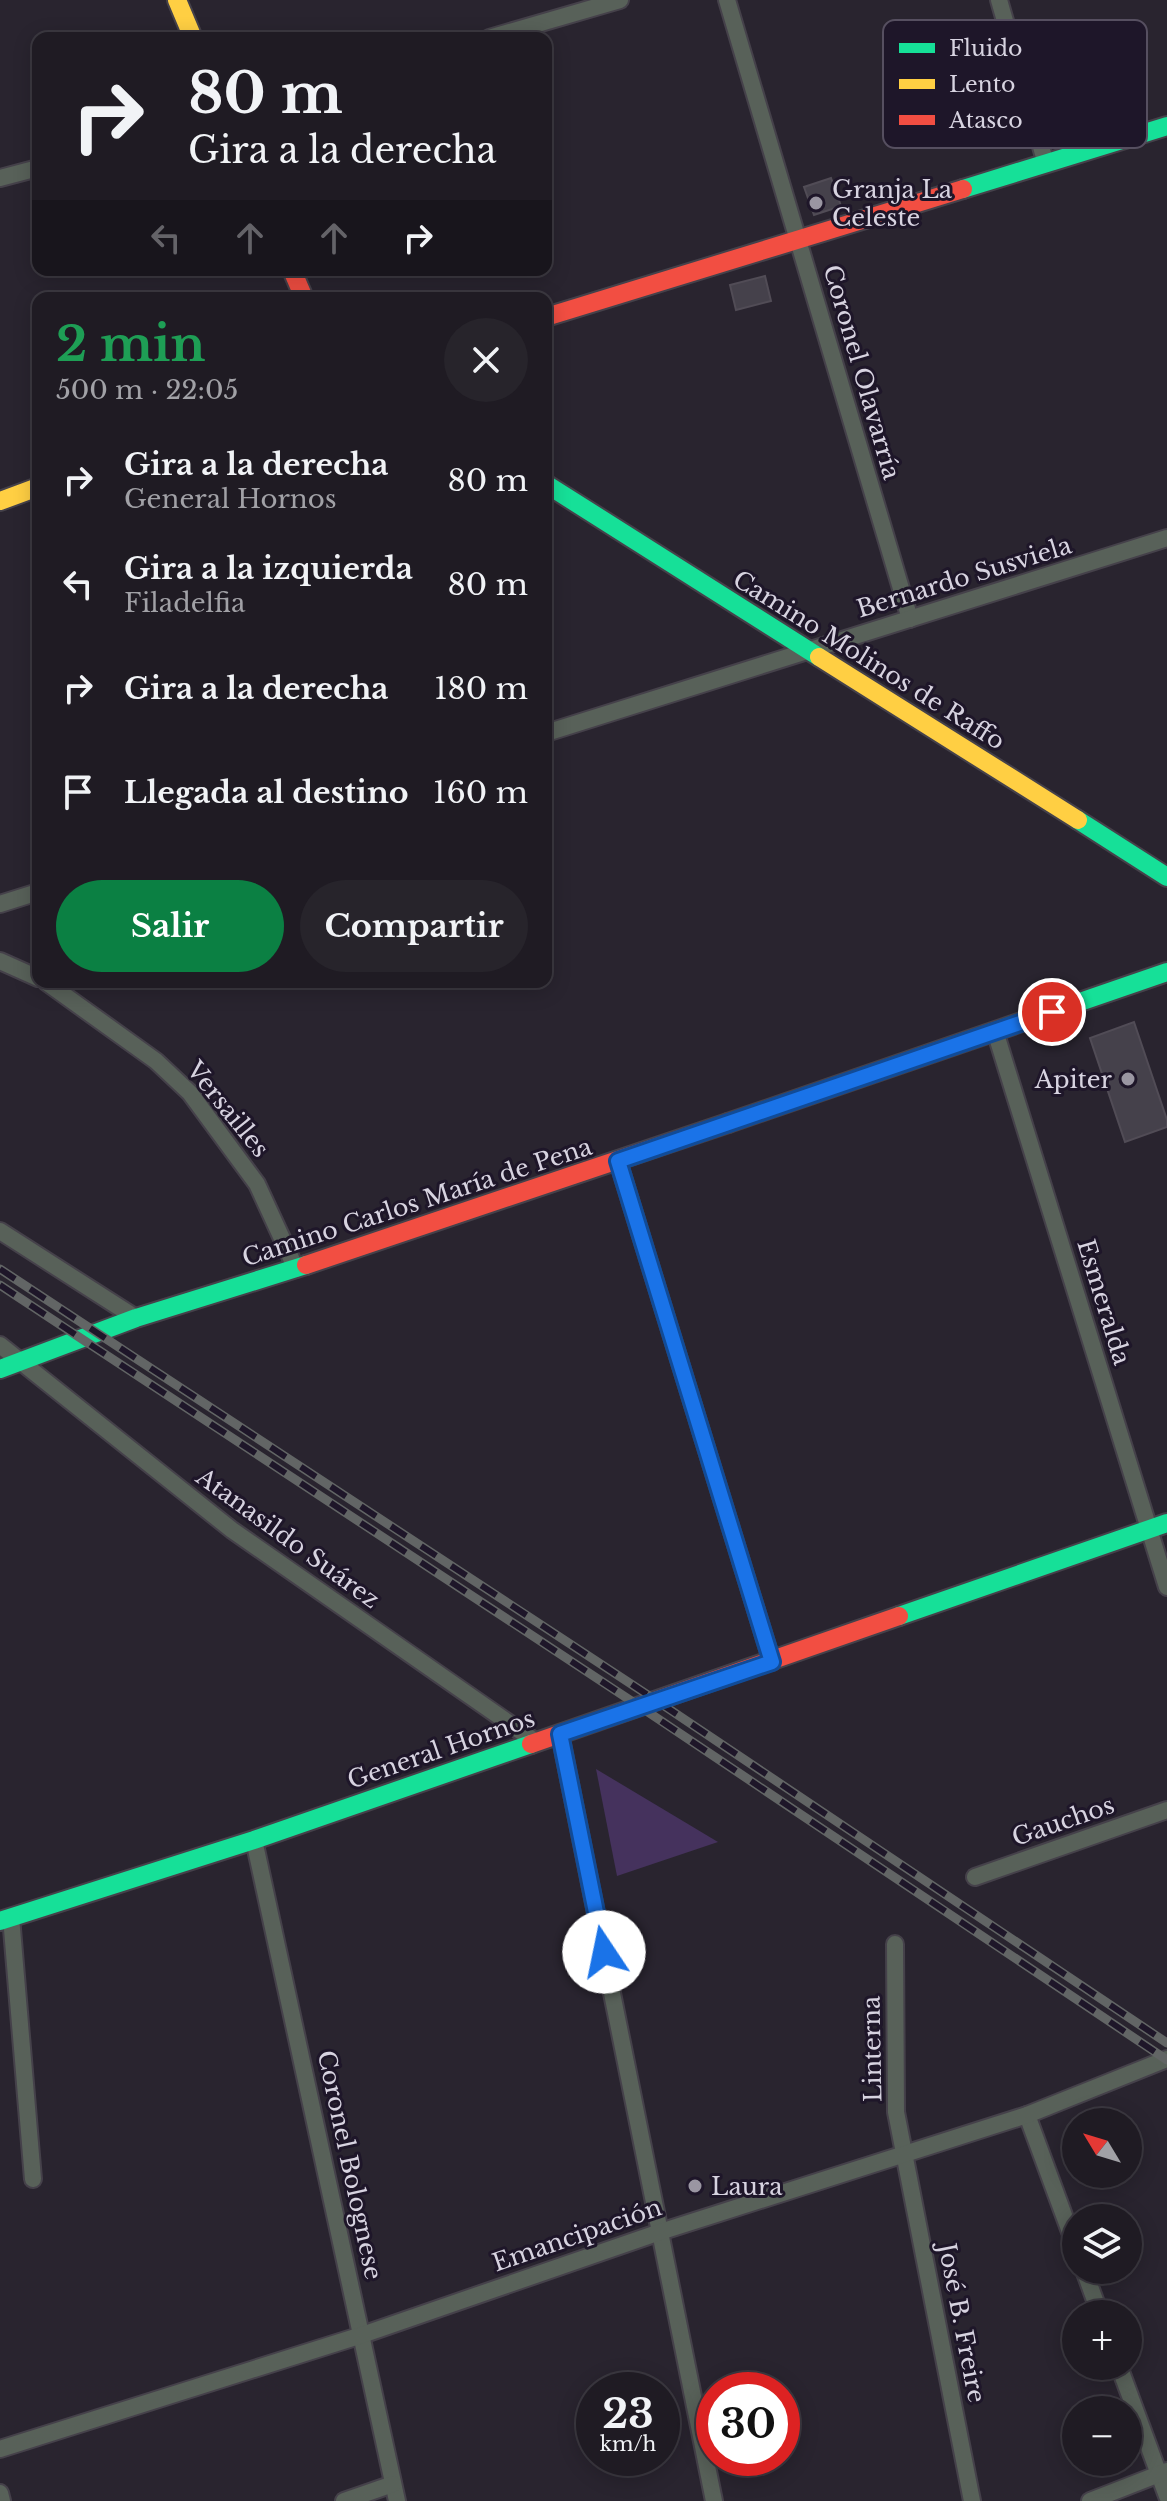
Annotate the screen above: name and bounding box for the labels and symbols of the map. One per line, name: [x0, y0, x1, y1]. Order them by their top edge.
legend: [883, 20, 1147, 148]
text: Fluido: [949, 35, 1022, 62]
text: Lento: [949, 71, 1015, 98]
text: Atasco: [948, 107, 1023, 134]
place label: Granja La Celeste: [832, 175, 953, 232]
marker: Granja La Celeste: [807, 194, 825, 212]
street label: Coronel Olavarría: [817, 261, 907, 483]
street label: Bernardo Susviela: [853, 530, 1076, 624]
street label: Camino Molinos de Raffo: [728, 564, 1010, 756]
pin: [1018, 978, 1086, 1046]
street label: Versailles: [180, 1055, 275, 1163]
place label: Apiter: [1034, 1065, 1113, 1094]
marker: Apiter: [1119, 1070, 1137, 1088]
street label: Camino Carlos María de Pena: [238, 1131, 596, 1272]
street label: Esmeralda: [1071, 1236, 1137, 1369]
street label: Atanasildo Suárez: [190, 1461, 385, 1614]
street label: General Hornos: [344, 1703, 538, 1795]
street label: Gauchos: [1008, 1790, 1118, 1852]
position arrow: [562, 1910, 646, 1994]
street label: Linterna: [857, 1995, 887, 2102]
street label: Coronel Bolognese: [312, 2048, 388, 2282]
north arrow: [1062, 2108, 1142, 2188]
place label: Laura: [711, 2172, 783, 2201]
marker: Laura: [686, 2177, 704, 2195]
street label: Emancipación: [489, 2192, 665, 2278]
street label: José B. Freire: [932, 2238, 992, 2405]
speed limit sign: 30: [696, 2372, 800, 2476]

